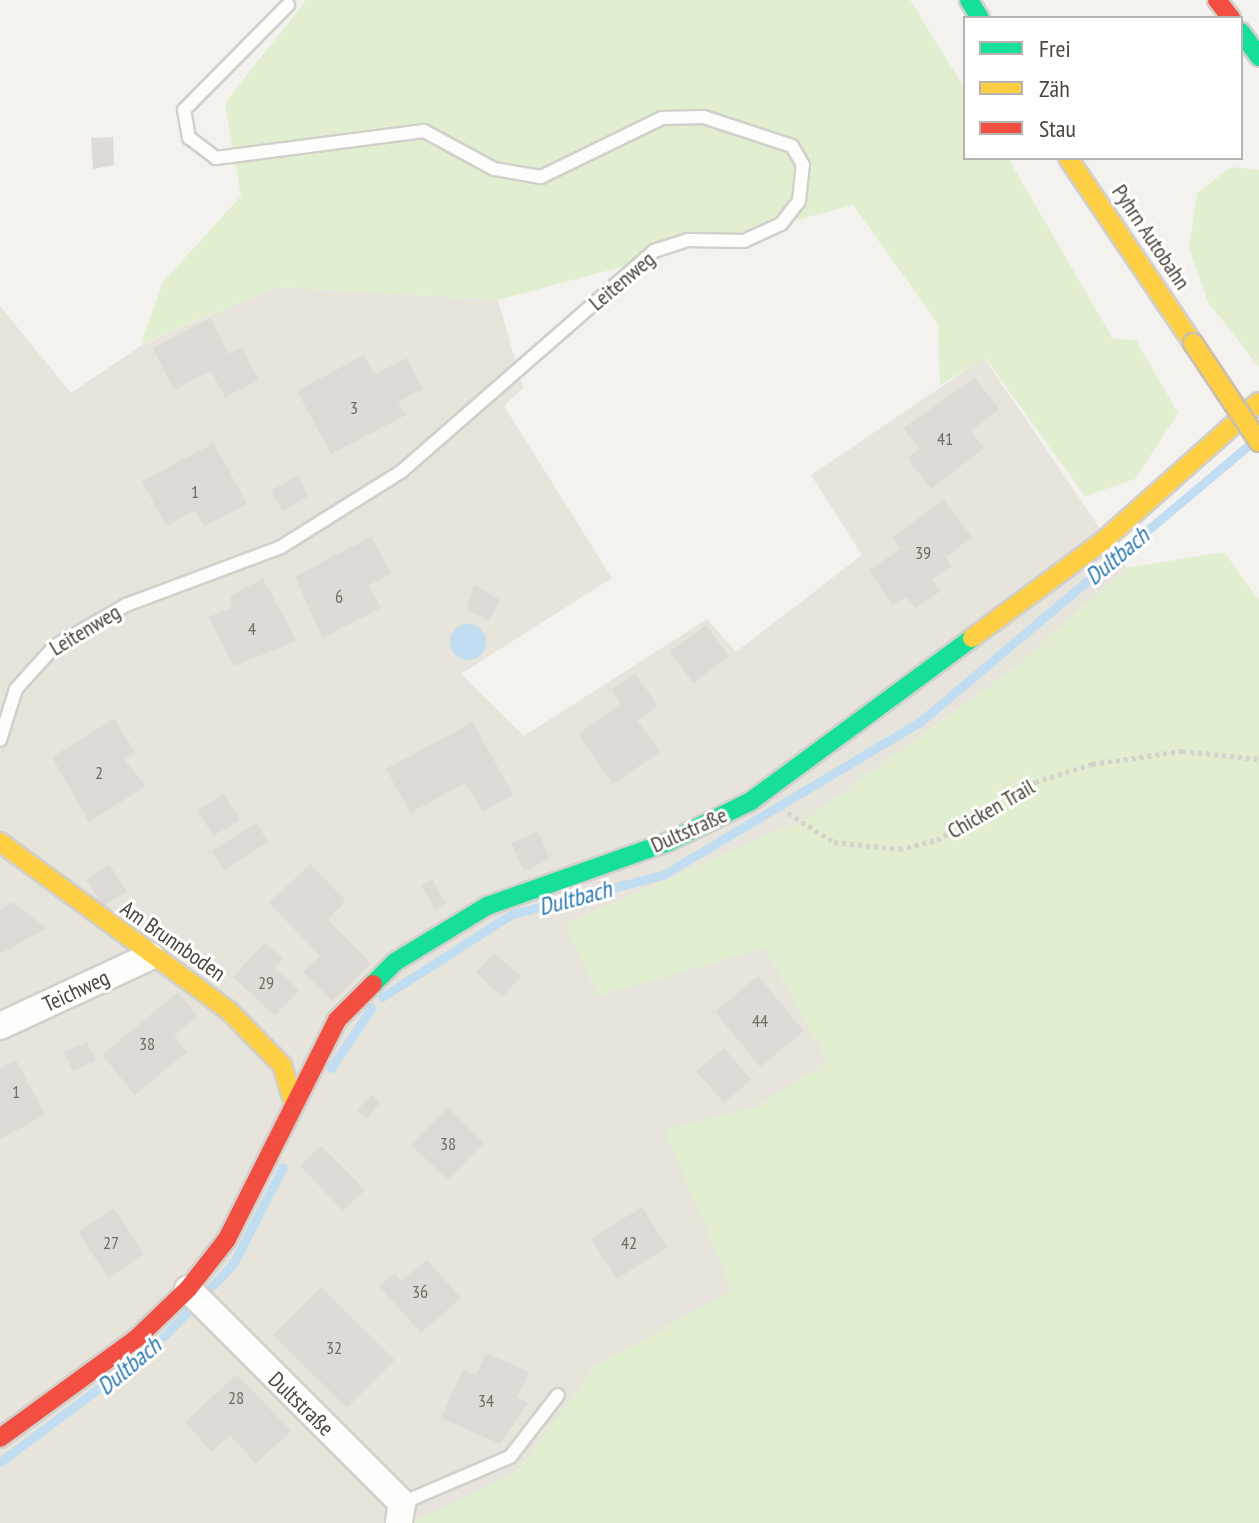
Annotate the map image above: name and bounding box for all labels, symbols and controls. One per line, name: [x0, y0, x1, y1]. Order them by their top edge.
legend: [963, 16, 1243, 160]
text: Frei: [1039, 33, 1071, 64]
text: Zäh: [1039, 73, 1070, 104]
text: Stau: [1039, 113, 1076, 144]
street label: Pyhrn Autobahn: [1106, 179, 1196, 295]
street label: Leitenweg: [584, 246, 660, 316]
house number: 3: [350, 397, 358, 419]
house number: 41: [937, 428, 953, 450]
house number: 1: [191, 481, 199, 503]
water label: Dultbach: [1079, 521, 1155, 591]
house number: 39: [915, 542, 931, 564]
house number: 6: [335, 586, 343, 608]
street label: Leitenweg: [45, 599, 125, 661]
house number: 4: [248, 618, 256, 640]
house number: 2: [95, 762, 103, 784]
street label: Chicken Trail: [942, 773, 1040, 845]
street label: Dultstraße: [647, 802, 731, 858]
water label: Dultbach: [535, 874, 615, 922]
street label: Am Brunnboden: [115, 895, 231, 987]
street label: Teichweg: [39, 964, 113, 1018]
house number: 29: [258, 972, 274, 994]
house number: 44: [752, 1010, 768, 1032]
house number: 38: [139, 1033, 155, 1055]
house number: 1: [12, 1081, 20, 1103]
house number: 38: [440, 1133, 456, 1155]
house number: 27: [103, 1232, 119, 1254]
house number: 42: [621, 1232, 637, 1254]
house number: 36: [412, 1281, 428, 1303]
water label: Dultbach: [91, 1331, 167, 1401]
house number: 32: [326, 1337, 342, 1359]
street label: Dultstraße: [263, 1367, 339, 1441]
house number: 28: [228, 1387, 244, 1409]
house number: 34: [478, 1390, 494, 1412]

